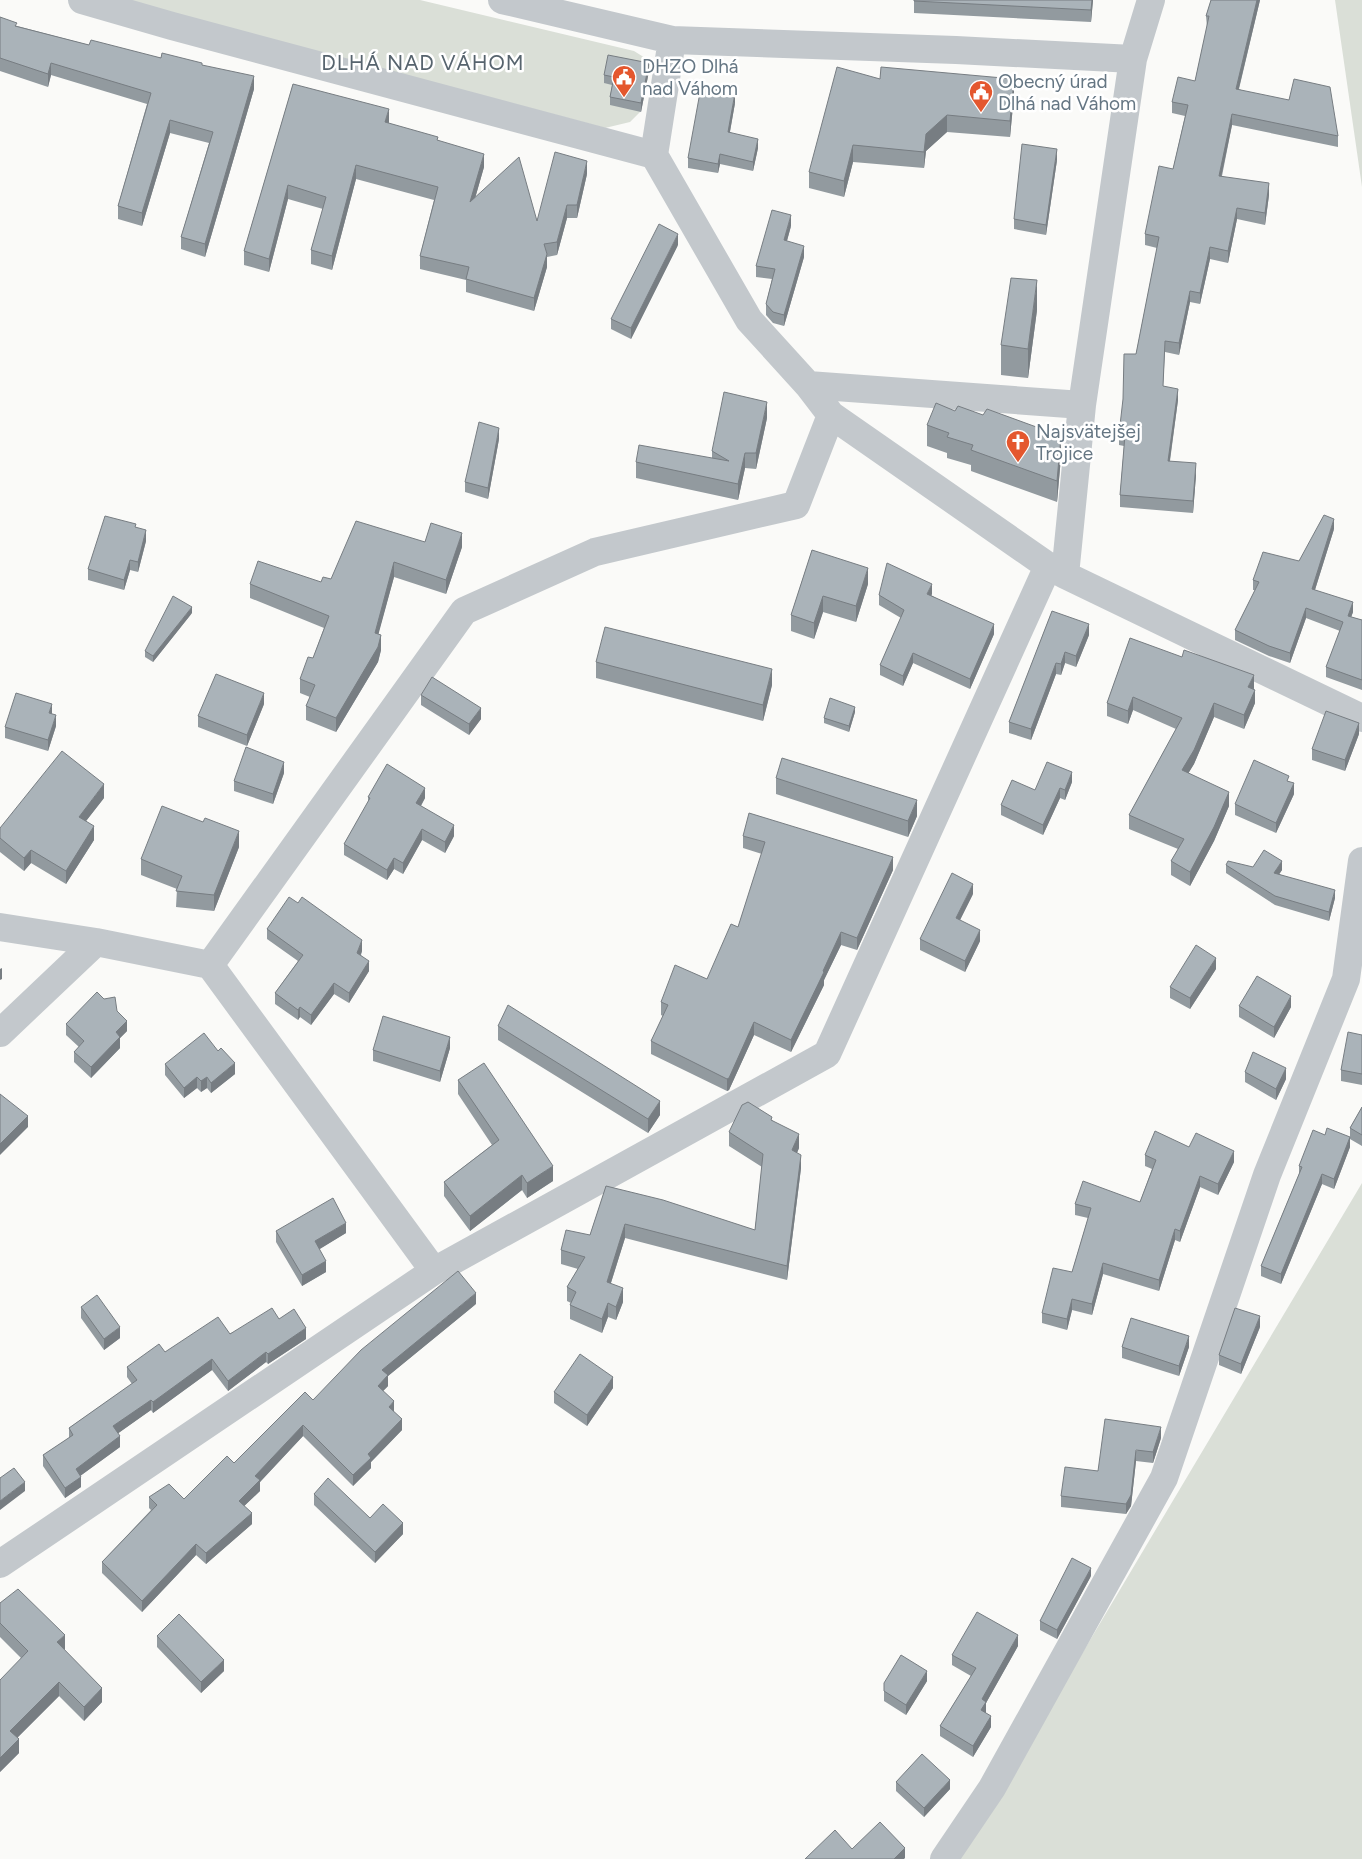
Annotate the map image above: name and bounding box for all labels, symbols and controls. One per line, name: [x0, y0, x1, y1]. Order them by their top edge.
district label: DLHÁ NAD VÁHOM: [321, 50, 525, 75]
place label: DHZO Dlhá nad Váhom: [642, 55, 738, 100]
public building icon: DHZO Dlhá nad Váhom: [611, 64, 637, 98]
place label: Obecný úrad Dlhá nad Váhom: [998, 70, 1136, 115]
public building icon: Obecný úrad Dlhá nad Váhom: [968, 79, 994, 113]
place label: Najsvätejšej Trojice: [1036, 420, 1141, 465]
church icon: Najsvätejšej Trojice: [1005, 429, 1031, 463]

